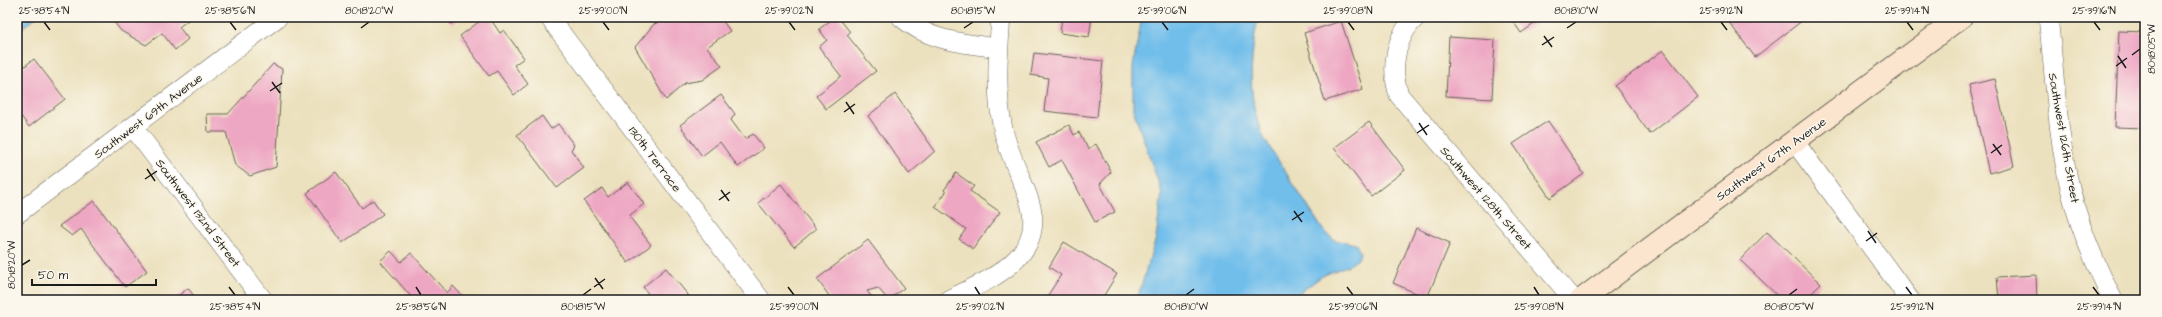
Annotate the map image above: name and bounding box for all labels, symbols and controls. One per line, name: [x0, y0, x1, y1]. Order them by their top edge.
text: 25°38'54"N: [19, 4, 69, 18]
text: 25°38'56"N: [205, 4, 255, 18]
text: 80°18'20"W: [345, 4, 394, 18]
text: 25°39'00"N: [579, 4, 627, 18]
text: 25°39'02"N: [765, 4, 813, 18]
text: 80°18'15"W: [951, 4, 996, 18]
text: 25°39'06"N: [1138, 4, 1186, 18]
text: 25°39'08"N: [1324, 4, 1372, 18]
text: 80°18'10"W: [1554, 4, 1598, 18]
text: 25°39'12"N: [1699, 4, 1743, 18]
text: 25°39'14"N: [1885, 4, 1929, 18]
text: 25°39'16"N: [2072, 4, 2116, 18]
text: 80°18'05"W: [2145, 24, 2159, 74]
street label: Southwest 69th Avenue: [90, 70, 207, 163]
street label: Southwest 126th Street: [2044, 72, 2083, 205]
street label: Southwest 67th Avenue: [1713, 113, 1830, 205]
street label: 130th Terrace: [624, 123, 685, 196]
street label: Southwest 128th Street: [1436, 143, 1535, 254]
street label: Southwest 132nd Street: [151, 156, 244, 271]
text: 80°18'20"W: [5, 240, 19, 289]
scale bar: [32, 261, 156, 287]
text: 50 m: [38, 267, 69, 284]
text: 25°38'54"N: [210, 300, 260, 314]
text: 25°38'56"N: [396, 300, 446, 314]
text: 80°18'15"W: [561, 300, 606, 314]
text: 25°39'00"N: [770, 300, 818, 314]
text: 25°39'02"N: [956, 300, 1004, 314]
text: 80°18'10"W: [1164, 300, 1208, 314]
text: 25°39'06"N: [1329, 300, 1377, 314]
text: 25°39'08"N: [1515, 300, 1563, 314]
text: 80°18'05"W: [1764, 300, 1814, 314]
text: 25°39'12"N: [1890, 300, 1934, 314]
text: 25°39'14"N: [2077, 300, 2121, 314]

